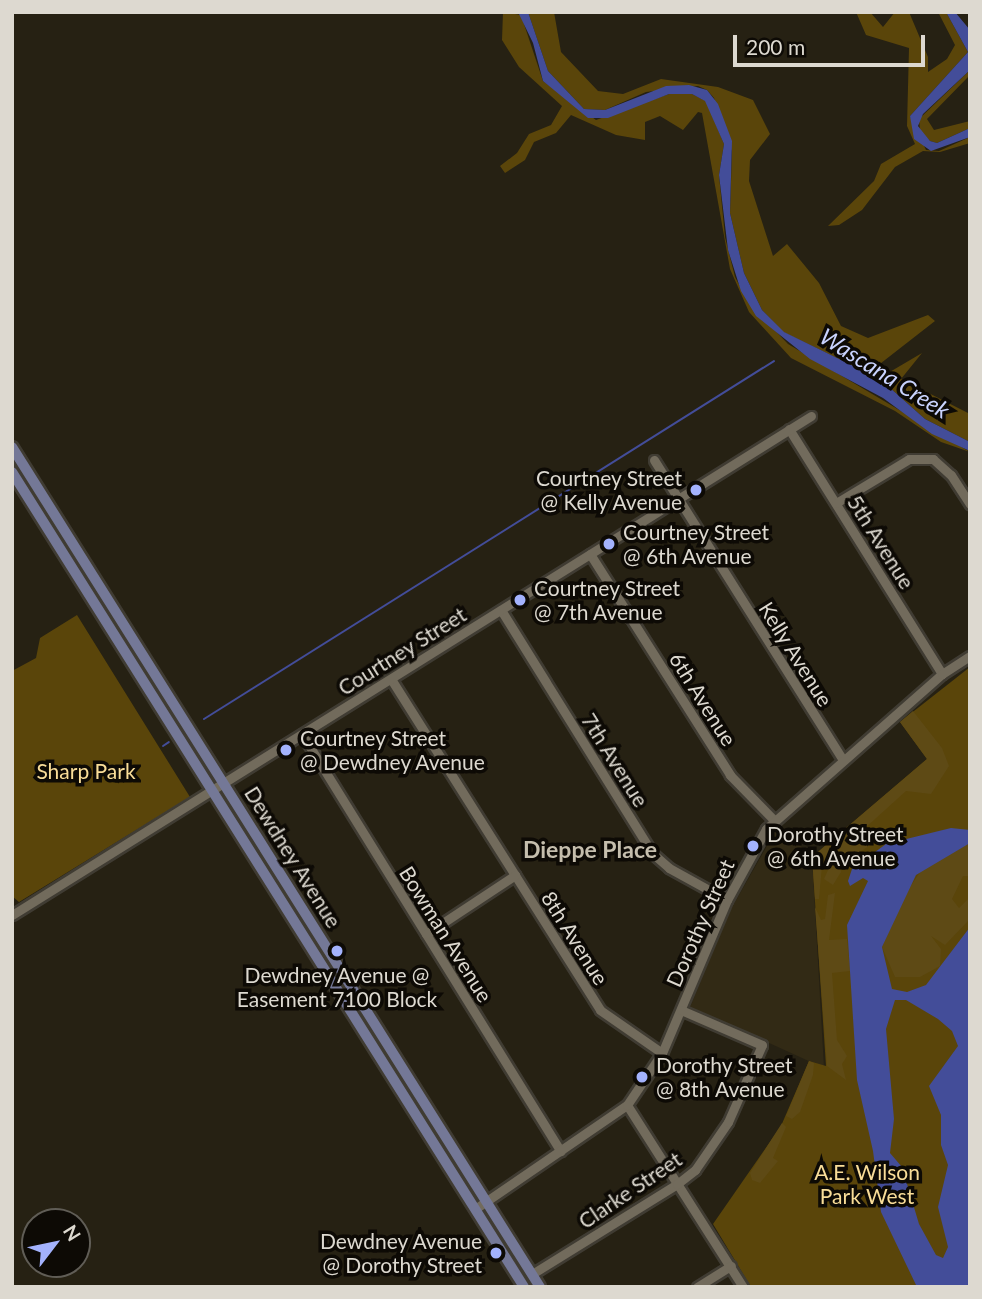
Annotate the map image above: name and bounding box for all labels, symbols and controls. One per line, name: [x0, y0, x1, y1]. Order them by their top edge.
scale bar: [737, 21, 930, 65]
text: 200 m: [746, 34, 805, 59]
water label: Wascana Creek: [815, 322, 955, 424]
place label: Courtney Street @ Kelly Avenue: [535, 465, 682, 515]
marker: Courtney Street @ Kelly Avenue: [688, 482, 704, 498]
street label: 5th Avenue: [842, 490, 920, 594]
place label: Courtney Street @ 6th Avenue: [623, 519, 770, 569]
marker: Courtney Street @ 6th Avenue: [601, 536, 617, 552]
place label: Courtney Street @ 7th Avenue: [534, 575, 681, 625]
marker: Courtney Street @ 7th Avenue: [512, 592, 528, 608]
street label: Kelly Avenue: [754, 597, 838, 711]
street label: Courtney Street: [333, 601, 471, 701]
street label: 6th Avenue: [664, 647, 742, 751]
street label: 7th Avenue: [576, 708, 654, 812]
place label: Courtney Street @ Dewdney Avenue: [300, 725, 486, 775]
marker: Courtney Street @ Dewdney Avenue: [278, 742, 294, 758]
park label: Sharp Park: [36, 758, 136, 784]
street label: Dewdney Avenue: [239, 781, 347, 933]
place label: Dorothy Street @ 6th Avenue: [767, 821, 904, 871]
district label: Dieppe Place: [523, 835, 657, 863]
marker: Dorothy Street @ 6th Avenue: [745, 838, 761, 854]
street label: Dorothy Street: [661, 855, 739, 991]
street label: Bowman Avenue: [394, 861, 498, 1007]
street label: 8th Avenue: [536, 886, 614, 990]
marker: Dewdney Avenue @ Easement 7100 Block: [329, 943, 345, 959]
place label: Dewdney Avenue @ Easement 7100 Block: [237, 962, 437, 1012]
place label: Dorothy Street @ 8th Avenue: [656, 1052, 793, 1102]
marker: Dorothy Street @ 8th Avenue: [634, 1069, 650, 1085]
street label: Clarke Street: [574, 1146, 686, 1234]
park label: A.E. Wilson Park West: [814, 1159, 920, 1209]
north arrow: [21, 1208, 91, 1278]
text: N: [59, 1220, 86, 1245]
place label: Dewdney Avenue @ Dorothy Street: [319, 1228, 482, 1278]
marker: Dewdney Avenue @ Dorothy Street: [488, 1245, 504, 1261]

